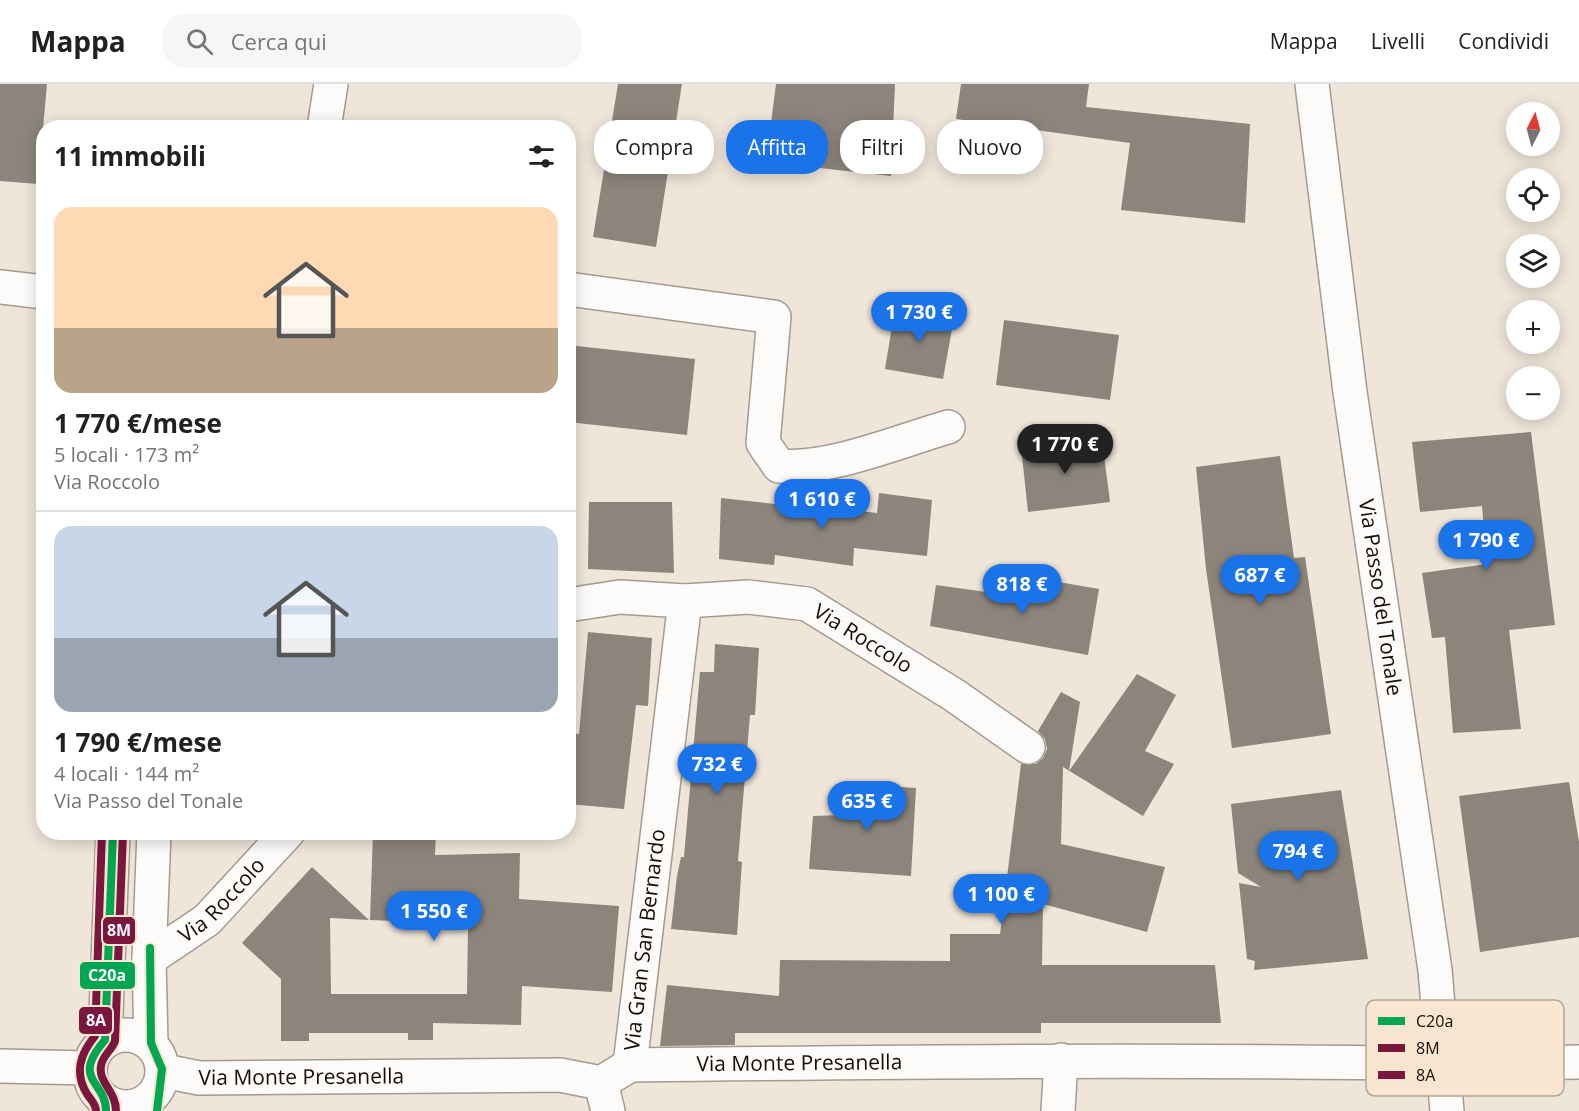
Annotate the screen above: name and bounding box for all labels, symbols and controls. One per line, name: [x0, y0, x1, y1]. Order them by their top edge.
search box: [162, 14, 582, 68]
text: Mappa: [30, 22, 126, 60]
icon: search: [183, 25, 216, 58]
text: Cerca qui: [231, 26, 327, 56]
text: Mappa: [1270, 27, 1338, 55]
text: Livelli: [1371, 27, 1425, 55]
text: Condividi: [1458, 27, 1549, 55]
north arrow: [1506, 102, 1560, 156]
map controls: [1506, 102, 1560, 420]
chip: Compra: [594, 120, 714, 174]
chip: Affitta: [726, 120, 828, 174]
chip: Filtri: [840, 120, 925, 174]
chip: Nuovo: [937, 120, 1043, 174]
text: 11 immobili: [54, 138, 206, 174]
icon: filters: [525, 140, 558, 173]
button: locate: [1506, 168, 1560, 222]
button: layers: [1506, 234, 1560, 288]
icon: home: [252, 246, 360, 354]
pin: 1 730 €: [864, 292, 974, 343]
text: 1 730 €: [885, 298, 953, 325]
button: +: [1506, 300, 1560, 354]
button: −: [1506, 366, 1560, 420]
text: 1 770 €/mese: [54, 405, 222, 441]
pin: 1 770 €: [1010, 424, 1120, 475]
text: 1 770 €: [1031, 430, 1099, 457]
text: 5 locali · 173 m²: [54, 441, 199, 468]
text: Via Roccolo: [54, 468, 160, 495]
pin: 1 610 €: [767, 479, 877, 530]
text: 1 610 €: [788, 485, 856, 512]
street label: Via Passo del Tonale: [1353, 497, 1410, 698]
pin: 1 790 €: [1431, 520, 1541, 571]
text: 1 790 €: [1452, 526, 1520, 553]
pin: 687 €: [1218, 555, 1302, 606]
text: 687 €: [1235, 561, 1285, 588]
pin: 818 €: [980, 564, 1064, 615]
icon: home: [252, 565, 360, 673]
text: 818 €: [997, 570, 1047, 597]
street label: Via Roccolo: [809, 597, 918, 679]
text: 1 790 €/mese: [54, 724, 222, 760]
pin: 732 €: [675, 744, 759, 795]
text: 732 €: [692, 750, 742, 777]
text: 4 locali · 144 m²: [54, 760, 199, 787]
pin: 635 €: [825, 781, 909, 832]
text: Via Passo del Tonale: [54, 787, 243, 814]
text: 635 €: [842, 787, 892, 814]
street label: Via Gran San Bernardo: [617, 827, 671, 1052]
pin: 794 €: [1256, 831, 1340, 882]
text: 794 €: [1273, 837, 1323, 864]
street label: Via Roccolo: [172, 851, 271, 948]
pin: 1 100 €: [946, 874, 1056, 925]
text: 1 100 €: [967, 880, 1035, 907]
pin: 1 550 €: [379, 891, 489, 942]
text: 1 550 €: [400, 897, 468, 924]
line badge: 8M: [102, 916, 136, 945]
text: 8M: [107, 919, 131, 941]
line badge: C20a: [79, 961, 136, 990]
text: C20a: [88, 964, 126, 986]
legend: [1366, 1000, 1564, 1096]
line badge: 8A: [78, 1006, 113, 1035]
text: 8A: [86, 1009, 107, 1031]
text: C20a: [1416, 1010, 1453, 1032]
text: 8M: [1416, 1037, 1440, 1059]
street label: Via Monte Presanella: [696, 1047, 902, 1077]
street label: Via Monte Presanella: [198, 1061, 404, 1091]
text: 8A: [1416, 1064, 1436, 1086]

